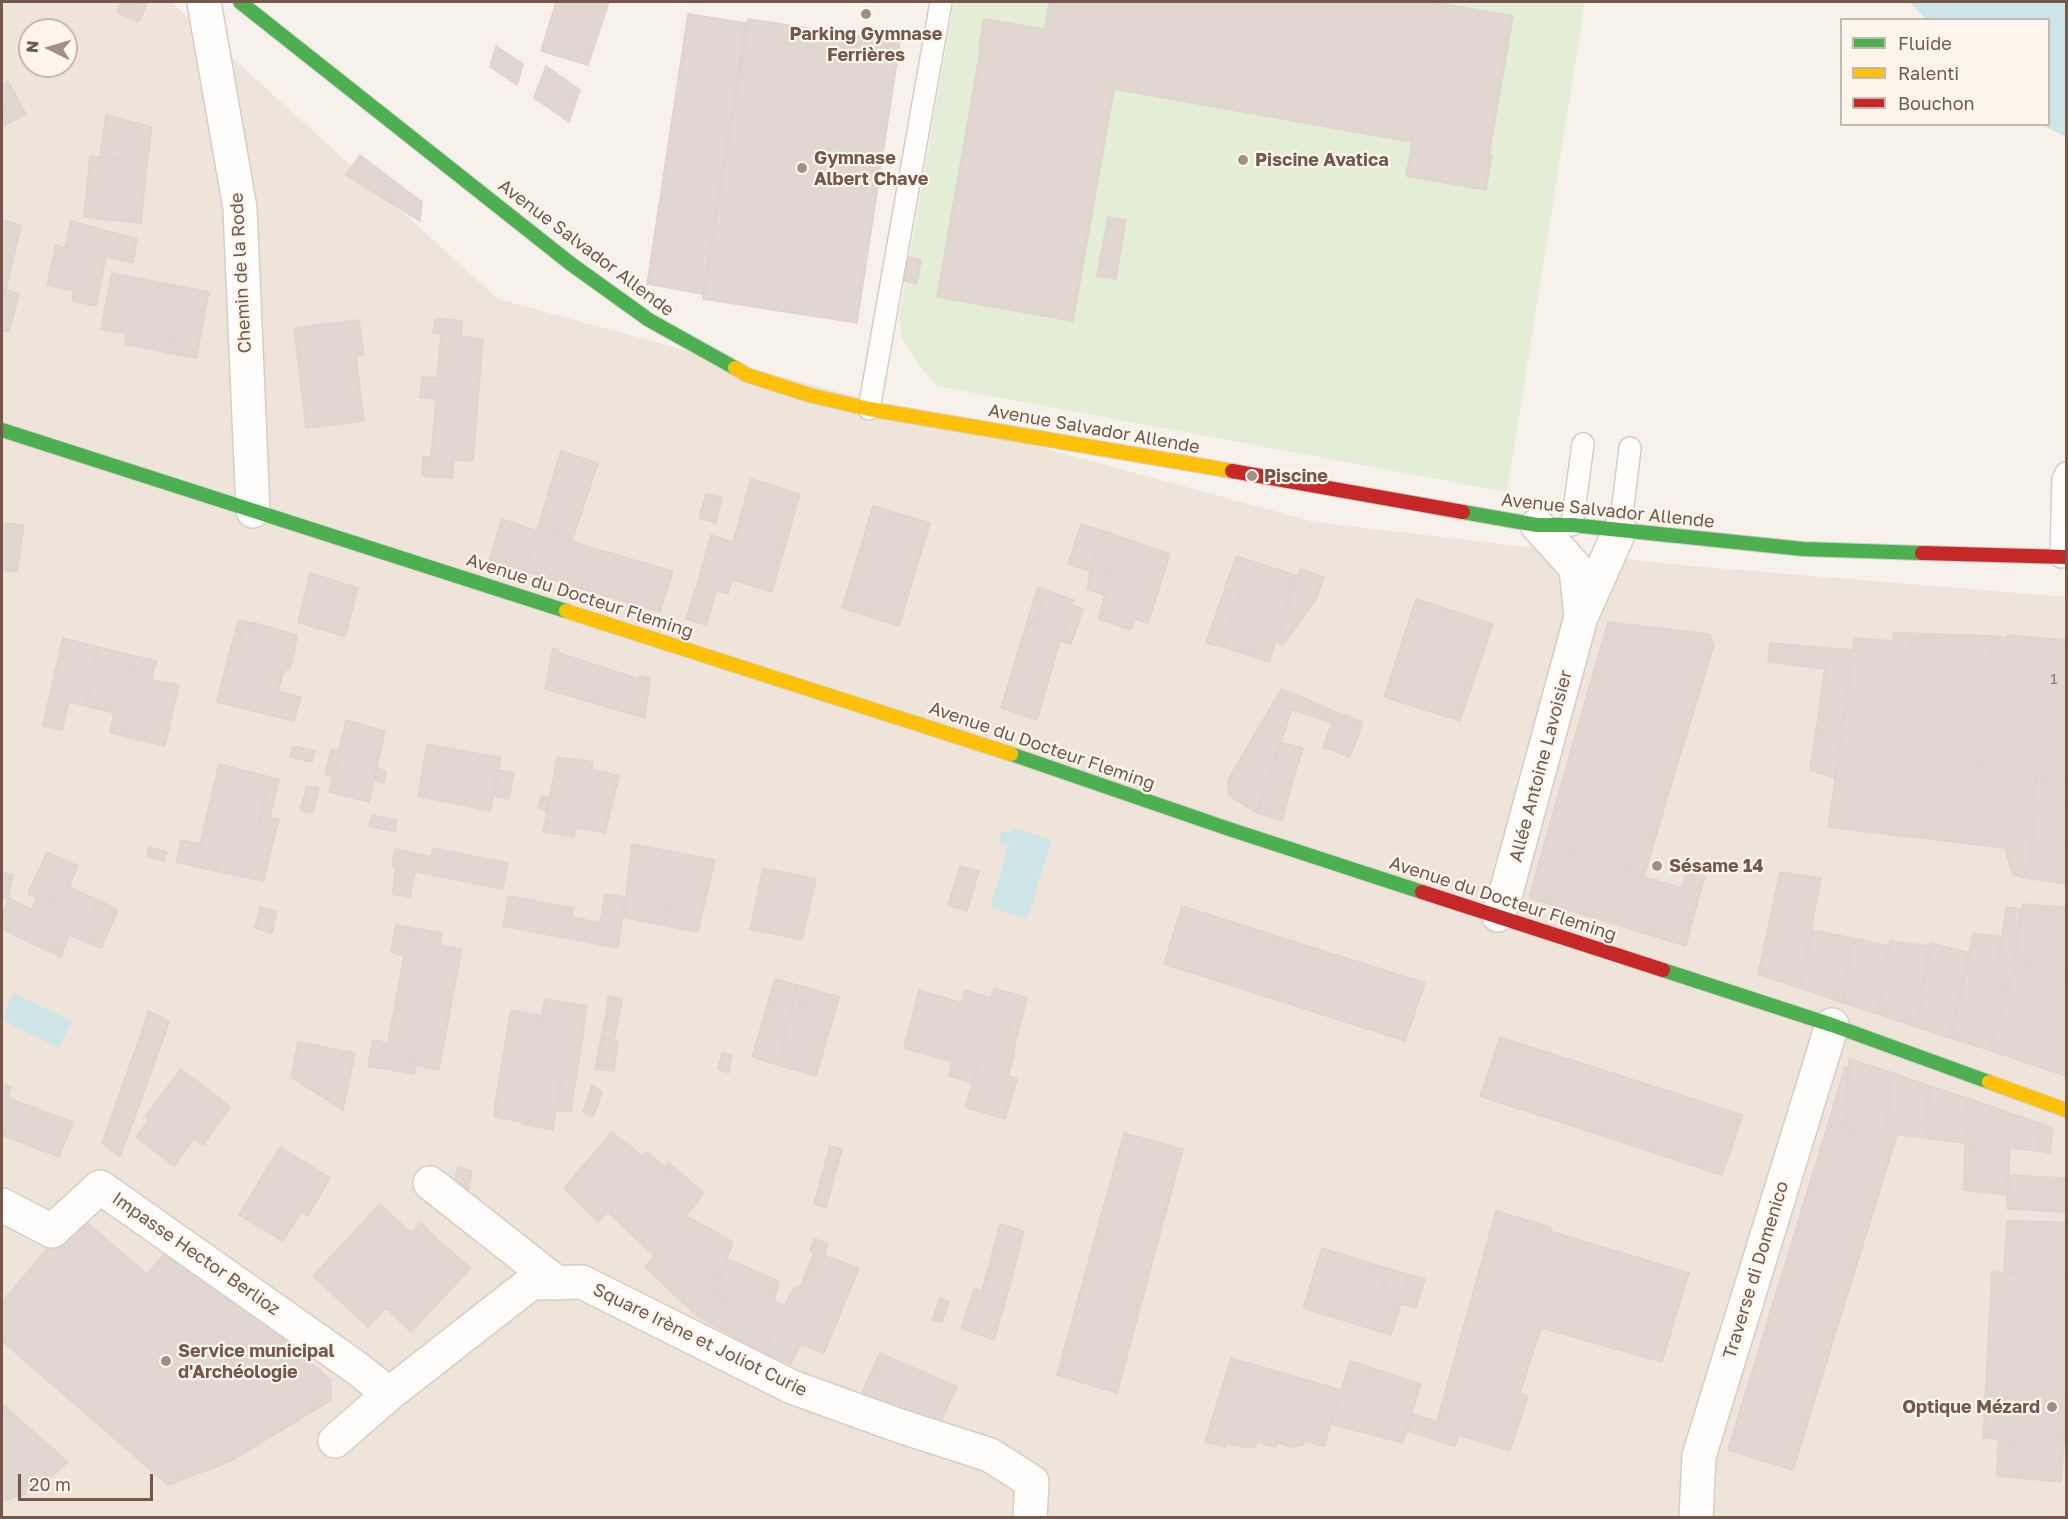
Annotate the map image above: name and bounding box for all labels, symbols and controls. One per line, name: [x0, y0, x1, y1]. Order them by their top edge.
marker: Parking Gymnase Ferrières: [859, 7, 873, 21]
north arrow: [18, 18, 78, 78]
legend: [1840, 18, 2050, 126]
place label: Parking Gymnase Ferrières: [790, 23, 942, 66]
text: Fluide: [1898, 32, 1952, 54]
text: N: [22, 40, 43, 54]
text: Ralenti: [1898, 62, 1959, 84]
text: Bouchon: [1898, 92, 1975, 114]
place label: Gymnase Albert Chave: [814, 147, 928, 190]
place label: Piscine Avatica: [1255, 149, 1389, 171]
marker: Piscine Avatica: [1236, 153, 1250, 167]
marker: Gymnase Albert Chave: [795, 161, 809, 175]
street label: Avenue Salvador Allende: [494, 175, 678, 321]
street label: Chemin de la Rode: [226, 192, 256, 354]
street label: Avenue Salvador Allende: [987, 400, 1201, 458]
place label: Piscine: [1264, 465, 1328, 487]
marker: Piscine: [1245, 469, 1259, 483]
street label: Avenue Salvador Allende: [1500, 489, 1716, 533]
street label: Avenue du Docteur Fleming: [464, 549, 696, 643]
street label: Allée Antoine Lavoisier: [1505, 668, 1577, 864]
house number: 1: [2050, 670, 2058, 688]
street label: Avenue du Docteur Fleming: [926, 697, 1158, 795]
street label: Avenue du Docteur Fleming: [1387, 852, 1619, 946]
place label: Sésame 14: [1669, 855, 1764, 877]
marker: Sésame 14: [1650, 859, 1664, 873]
street label: Traverse di Domenico: [1719, 1179, 1793, 1361]
street label: Impasse Hector Berlioz: [108, 1188, 284, 1320]
street label: Square Irène et Joliot Curie: [589, 1279, 811, 1401]
place label: Service municipal d'Archéologie: [178, 1340, 334, 1382]
marker: Service municipal d'Archéologie: [159, 1354, 173, 1368]
place label: Optique Mézard: [1902, 1396, 2040, 1418]
marker: Optique Mézard: [2045, 1400, 2059, 1414]
scale bar: [21, 1462, 156, 1500]
text: 20 m: [29, 1473, 71, 1495]

